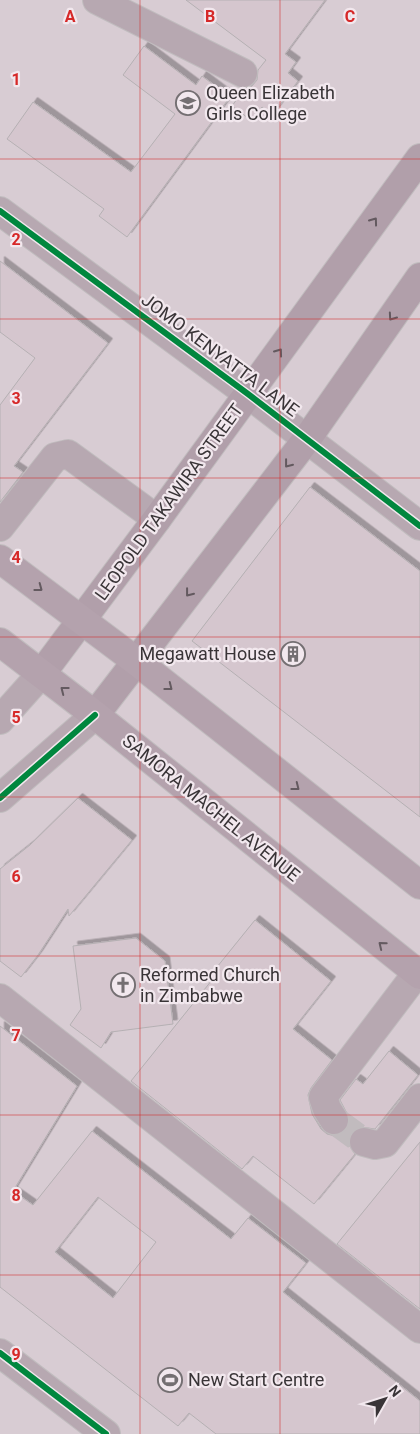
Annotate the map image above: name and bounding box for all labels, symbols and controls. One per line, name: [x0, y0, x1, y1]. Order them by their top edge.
text: A: [65, 7, 76, 26]
text: B: [205, 7, 215, 26]
text: C: [345, 7, 355, 26]
text: 1: [11, 70, 21, 89]
place label: Queen Elizabeth Girls College: [206, 82, 335, 124]
school or university icon: Queen Elizabeth Girls College: [175, 90, 201, 116]
one-way arrow: [368, 217, 377, 227]
text: 2: [11, 230, 21, 249]
street label: JOMO KENYATTA LANE: [138, 289, 303, 421]
one-way arrow: [389, 311, 398, 321]
one-way arrow: [273, 349, 281, 358]
text: 3: [11, 389, 21, 408]
street label: LEOPOLD TAKAWIRA STREET: [90, 399, 247, 604]
one-way arrow: [286, 458, 294, 467]
text: 4: [11, 548, 21, 567]
one-way arrow: [33, 583, 42, 591]
one-way arrow: [186, 587, 195, 597]
building icon: Megawatt House: [280, 641, 306, 667]
place label: Megawatt House: [139, 643, 276, 664]
one-way arrow: [163, 681, 172, 690]
one-way arrow: [60, 687, 69, 696]
text: 5: [11, 708, 21, 727]
street label: SAMORA MACHEL AVENUE: [119, 730, 304, 886]
one-way arrow: [290, 782, 299, 790]
text: 6: [11, 867, 21, 886]
one-way arrow: [379, 942, 388, 950]
place label: Reformed Church in Zimbabwe: [140, 964, 280, 1006]
church icon: Reformed Church in Zimbabwe: [110, 972, 136, 998]
text: 7: [11, 1026, 21, 1045]
text: 8: [11, 1186, 21, 1205]
text: 9: [11, 1345, 21, 1364]
sports icon: New Start Centre: [157, 1367, 183, 1393]
place label: New Start Centre: [188, 1369, 324, 1390]
north arrow: [360, 1374, 410, 1424]
text: N: [386, 1382, 404, 1400]

